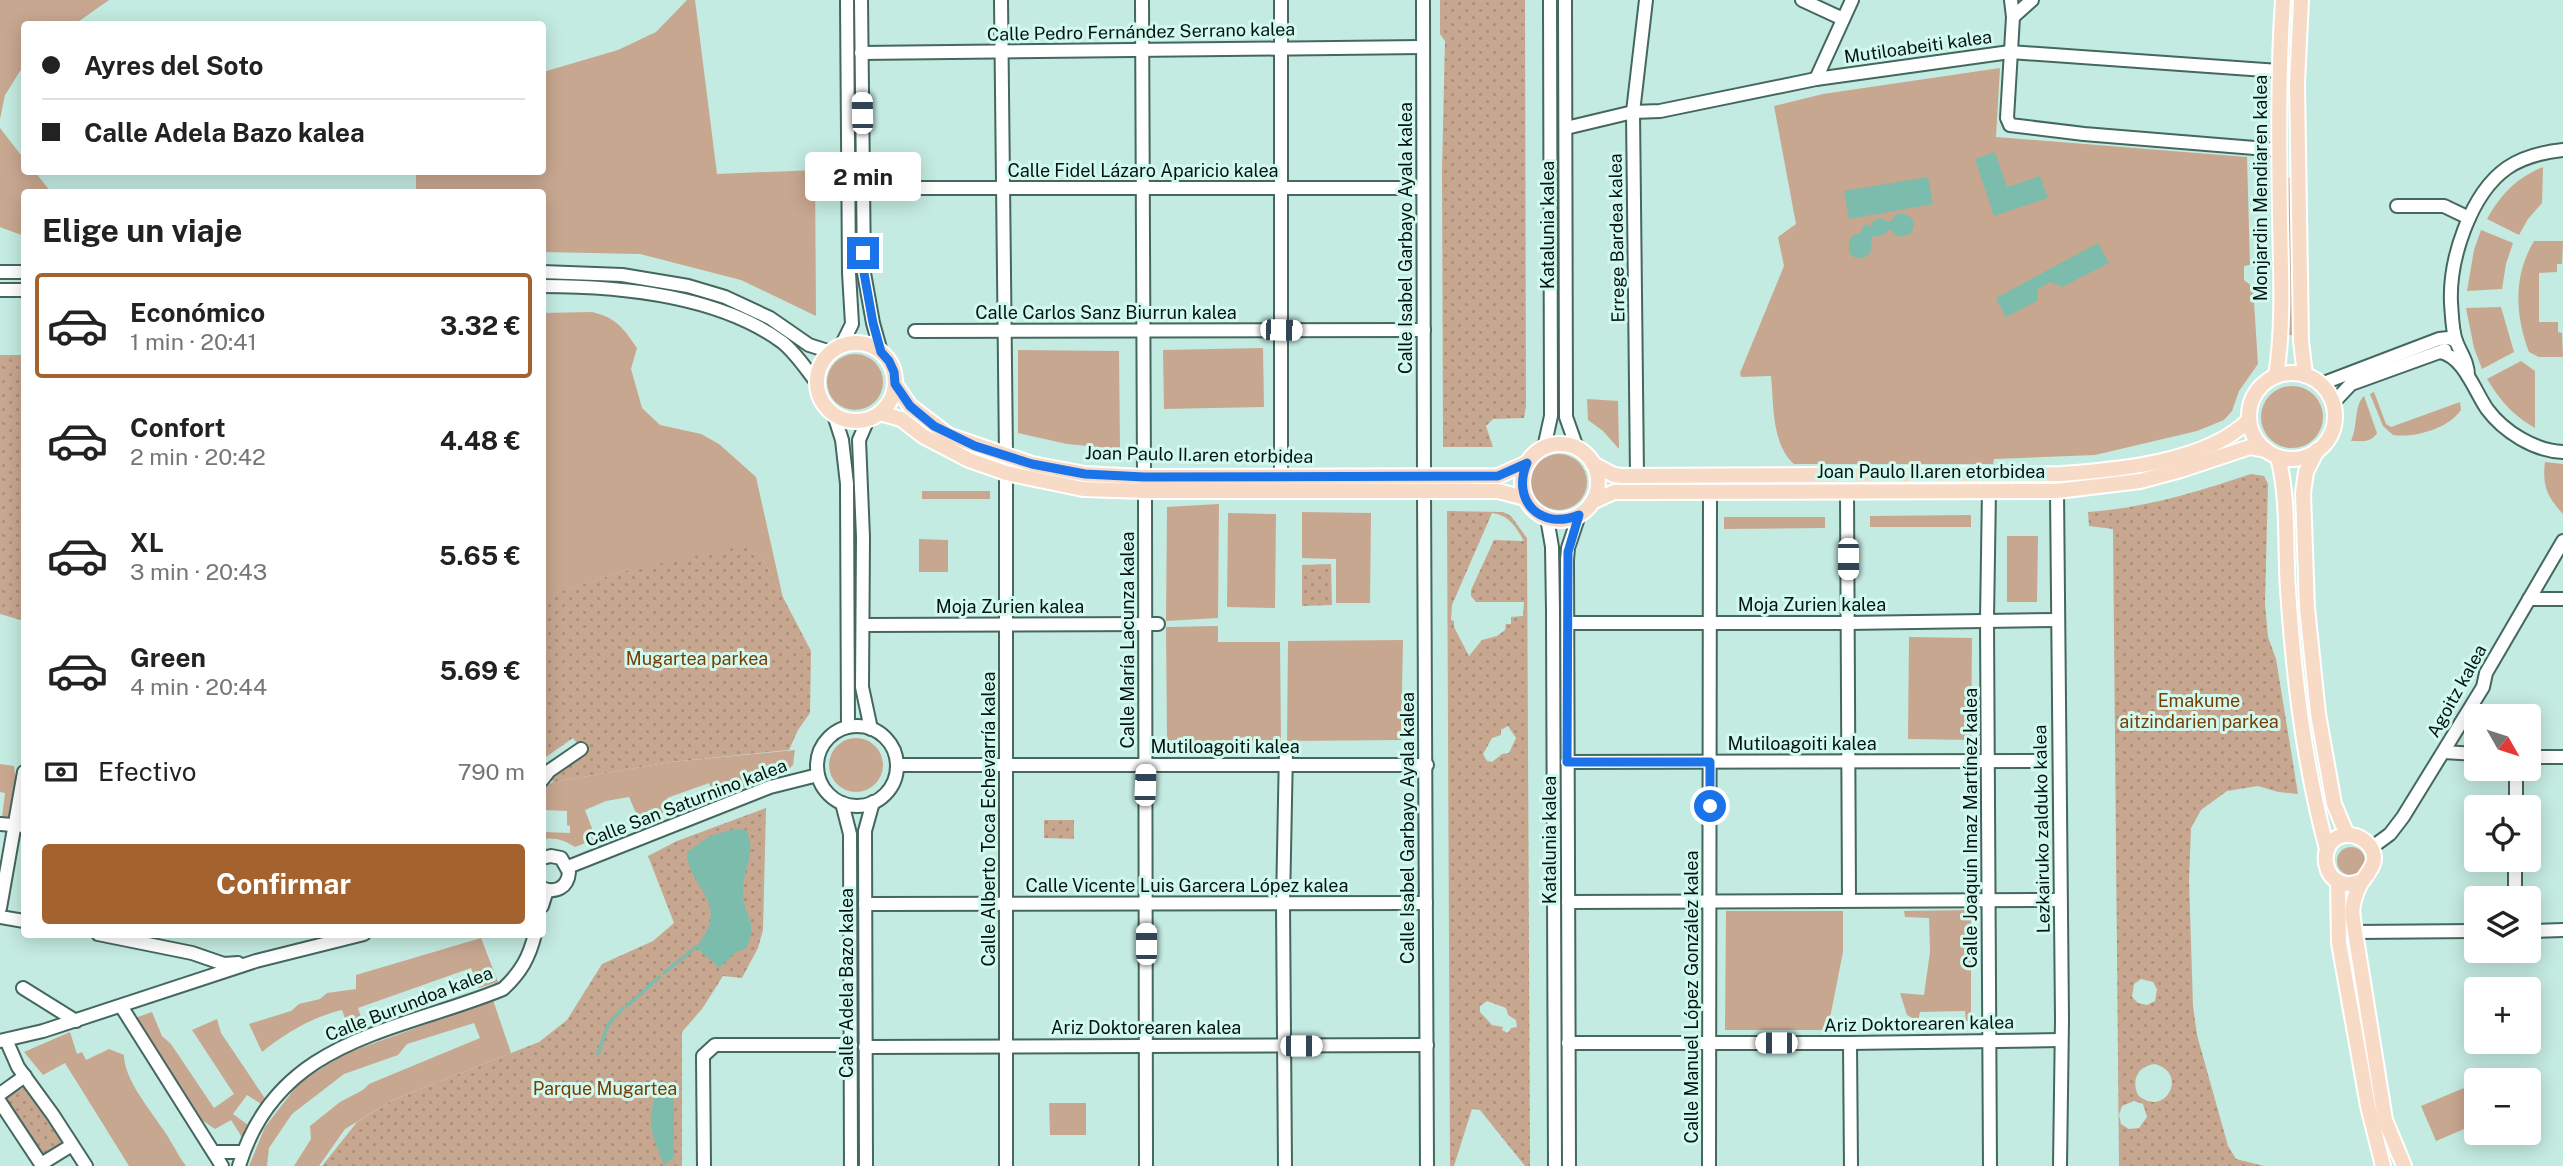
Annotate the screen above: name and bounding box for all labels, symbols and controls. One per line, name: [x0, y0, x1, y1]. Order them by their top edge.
street label: Calle Pedro Fernández Serrano kalea: [987, 18, 1295, 45]
street label: Mutiloabeiti kalea: [1843, 26, 1993, 67]
text: Ayres del Soto: [84, 50, 264, 81]
street label: Monjardin Mendiaren kalea: [2250, 75, 2271, 301]
car: [852, 92, 873, 134]
street label: Calle Isabel Garbayo Ayala kalea: [1395, 102, 1416, 374]
text: Calle Adela Bazo kalea: [84, 117, 365, 148]
callout: 2 min: [805, 152, 921, 201]
street label: Errege Bardea kalea: [1605, 153, 1628, 323]
street label: Calle Fidel Lázaro Aparicio kalea: [1007, 160, 1279, 181]
street label: Katalunia kalea: [1537, 161, 1558, 289]
text: 2 min: [833, 163, 893, 190]
text: Elige un viaje: [42, 212, 242, 249]
route end: [847, 237, 879, 269]
icon: car: [46, 294, 109, 357]
text: Económico: [130, 297, 265, 328]
street label: Calle Carlos Sanz Biurrun kalea: [975, 302, 1237, 323]
text: 3.32 €: [440, 310, 521, 341]
car: [1260, 319, 1303, 341]
text: 1 min · 20:41: [130, 328, 257, 355]
icon: car: [46, 409, 109, 472]
text: Confort: [130, 412, 226, 443]
text: 4.48 €: [440, 425, 521, 456]
street label: Joan Paulo II.aren etorbidea: [1085, 442, 1313, 467]
text: 2 min · 20:42: [130, 443, 266, 470]
street label: Joan Paulo II.aren etorbidea: [1817, 461, 2045, 482]
icon: car: [46, 524, 109, 587]
text: XL: [130, 527, 164, 558]
street label: Calle María Lacunza kalea: [1117, 531, 1138, 749]
car: [1838, 538, 1859, 580]
text: 5.65 €: [439, 540, 521, 571]
text: 3 min · 20:43: [130, 558, 267, 585]
street label: Moja Zurien kalea: [1738, 594, 1886, 615]
street label: Moja Zurien kalea: [936, 596, 1084, 617]
icon: car: [46, 639, 109, 702]
street label: Agoitz kalea: [2422, 641, 2491, 741]
text: Green: [130, 642, 206, 673]
park label: Mugartea parkea: [626, 648, 768, 669]
text: 5.69 €: [439, 655, 521, 686]
street label: Calle Alberto Toca Echevarría kalea: [978, 671, 999, 967]
text: 4 min · 20:44: [130, 673, 267, 700]
street label: Calle Joaquín Imaz Martínez kalea: [1960, 688, 1981, 968]
park label: Emakume aitzindarien parkea: [2119, 690, 2279, 732]
street label: Calle Isabel Garbayo Ayala kalea: [1397, 692, 1418, 964]
north arrow: [2464, 704, 2541, 780]
map controls: [2464, 704, 2541, 1145]
street label: Lezkairuko zalduko kalea: [2029, 724, 2054, 934]
street label: Mutiloagoiti kalea: [1727, 733, 1877, 754]
street label: Mutiloagoiti kalea: [1150, 736, 1300, 757]
icon: cash: [42, 753, 80, 791]
street label: Calle San Saturnino kalea: [582, 754, 790, 851]
text: Efectivo: [98, 756, 196, 787]
text: 790 m: [458, 758, 525, 785]
car: [1134, 764, 1157, 806]
street label: Katalunia kalea: [1539, 776, 1560, 904]
route start: [1694, 790, 1726, 822]
button: locate: [2464, 795, 2541, 872]
button: Confirmar: [42, 844, 525, 924]
street label: Calle Manuel López González kalea: [1681, 851, 1702, 1143]
street label: Calle Vicente Luis Garcera López kalea: [1026, 875, 1348, 896]
button: layers: [2464, 886, 2541, 963]
street label: Calle Adela Bazo kalea: [836, 888, 857, 1078]
car: [1136, 923, 1157, 965]
street label: Calle Burundoa kalea: [322, 962, 495, 1045]
button: +: [2464, 977, 2541, 1054]
street label: Ariz Doktorearen kalea: [1824, 1011, 2014, 1036]
street label: Ariz Doktorearen kalea: [1051, 1017, 1241, 1038]
car: [1756, 1033, 1798, 1054]
car: [1281, 1036, 1323, 1057]
button: −: [2464, 1068, 2541, 1145]
park label: Parque Mugartea: [533, 1078, 677, 1099]

